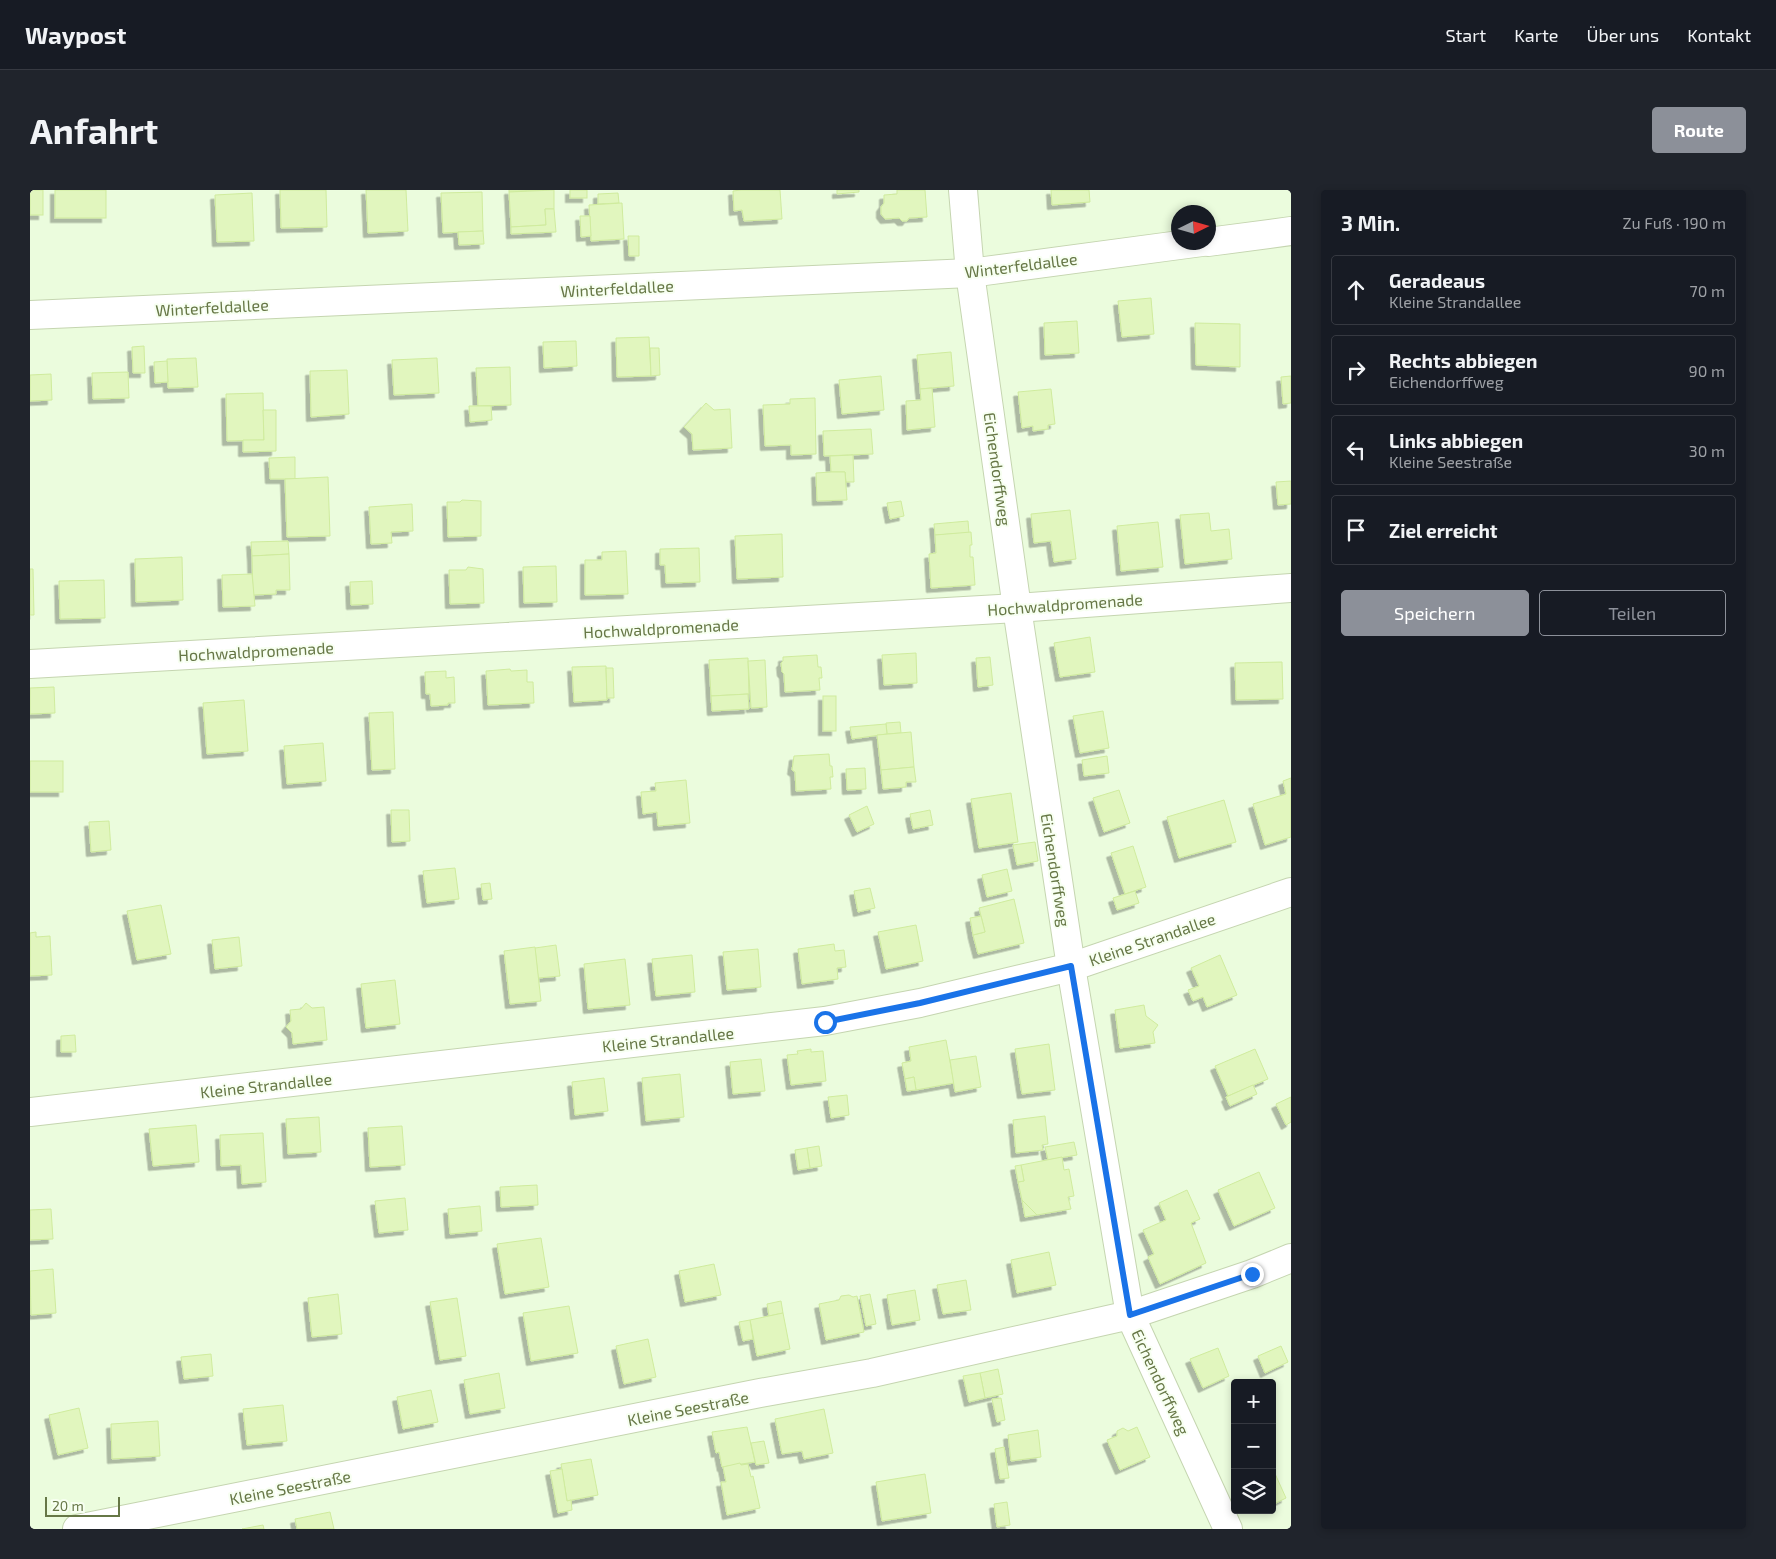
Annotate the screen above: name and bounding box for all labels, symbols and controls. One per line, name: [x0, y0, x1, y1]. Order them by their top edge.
text: Waypost: [25, 20, 126, 49]
text: Start: [1445, 24, 1486, 46]
text: Karte: [1514, 24, 1559, 46]
text: Über uns: [1587, 24, 1659, 46]
text: Kontakt: [1687, 24, 1751, 46]
button: Route: [1652, 107, 1746, 153]
text: Anfahrt: [30, 109, 158, 151]
north arrow: [1171, 205, 1216, 250]
text: 3 Min.: [1341, 210, 1400, 235]
text: Zu Fuß · 190 m: [1623, 213, 1726, 232]
street label: Winterfeldallee: [964, 249, 1078, 281]
text: Geradeaus: [1389, 269, 1485, 292]
street label: Winterfeldallee: [560, 276, 674, 300]
icon: ahead: [1342, 276, 1370, 304]
text: 70 m: [1690, 281, 1725, 300]
text: Kleine Strandallee: [1389, 292, 1521, 311]
street label: Winterfeldallee: [155, 295, 269, 319]
text: Rechts abbiegen: [1389, 349, 1537, 372]
icon: right: [1342, 356, 1370, 384]
text: 90 m: [1689, 361, 1725, 380]
text: Eichendorffweg: [1389, 372, 1504, 391]
street label: Eichendorffweg: [981, 411, 1015, 527]
text: Links abbiegen: [1389, 429, 1523, 452]
icon: left: [1342, 436, 1370, 464]
text: 30 m: [1689, 441, 1725, 460]
text: Kleine Seestraße: [1389, 452, 1512, 471]
icon: arrive: [1342, 516, 1370, 544]
text: Ziel erreicht: [1389, 519, 1498, 542]
street label: Hochwaldpromenade: [987, 589, 1143, 619]
button: Speichern: [1341, 590, 1529, 636]
button: Teilen: [1539, 590, 1726, 636]
street label: Hochwaldpromenade: [583, 614, 739, 642]
street label: Hochwaldpromenade: [178, 637, 334, 665]
street label: Eichendorffweg: [1038, 812, 1074, 928]
street label: Kleine Strandallee: [1086, 908, 1218, 970]
route start: [814, 1011, 837, 1034]
street label: Kleine Strandallee: [601, 1023, 735, 1055]
street label: Kleine Strandallee: [199, 1069, 333, 1101]
route end: [1241, 1263, 1264, 1286]
street label: Eichendorffweg: [1128, 1326, 1194, 1438]
map controls: [1231, 1379, 1276, 1514]
button: +: [1231, 1379, 1276, 1424]
street label: Kleine Seestraße: [626, 1387, 750, 1429]
button: −: [1231, 1424, 1276, 1469]
street label: Kleine Seestraße: [228, 1466, 352, 1508]
button: layers: [1231, 1469, 1276, 1514]
scale bar: [45, 1494, 120, 1517]
text: 20 m: [52, 1497, 84, 1514]

